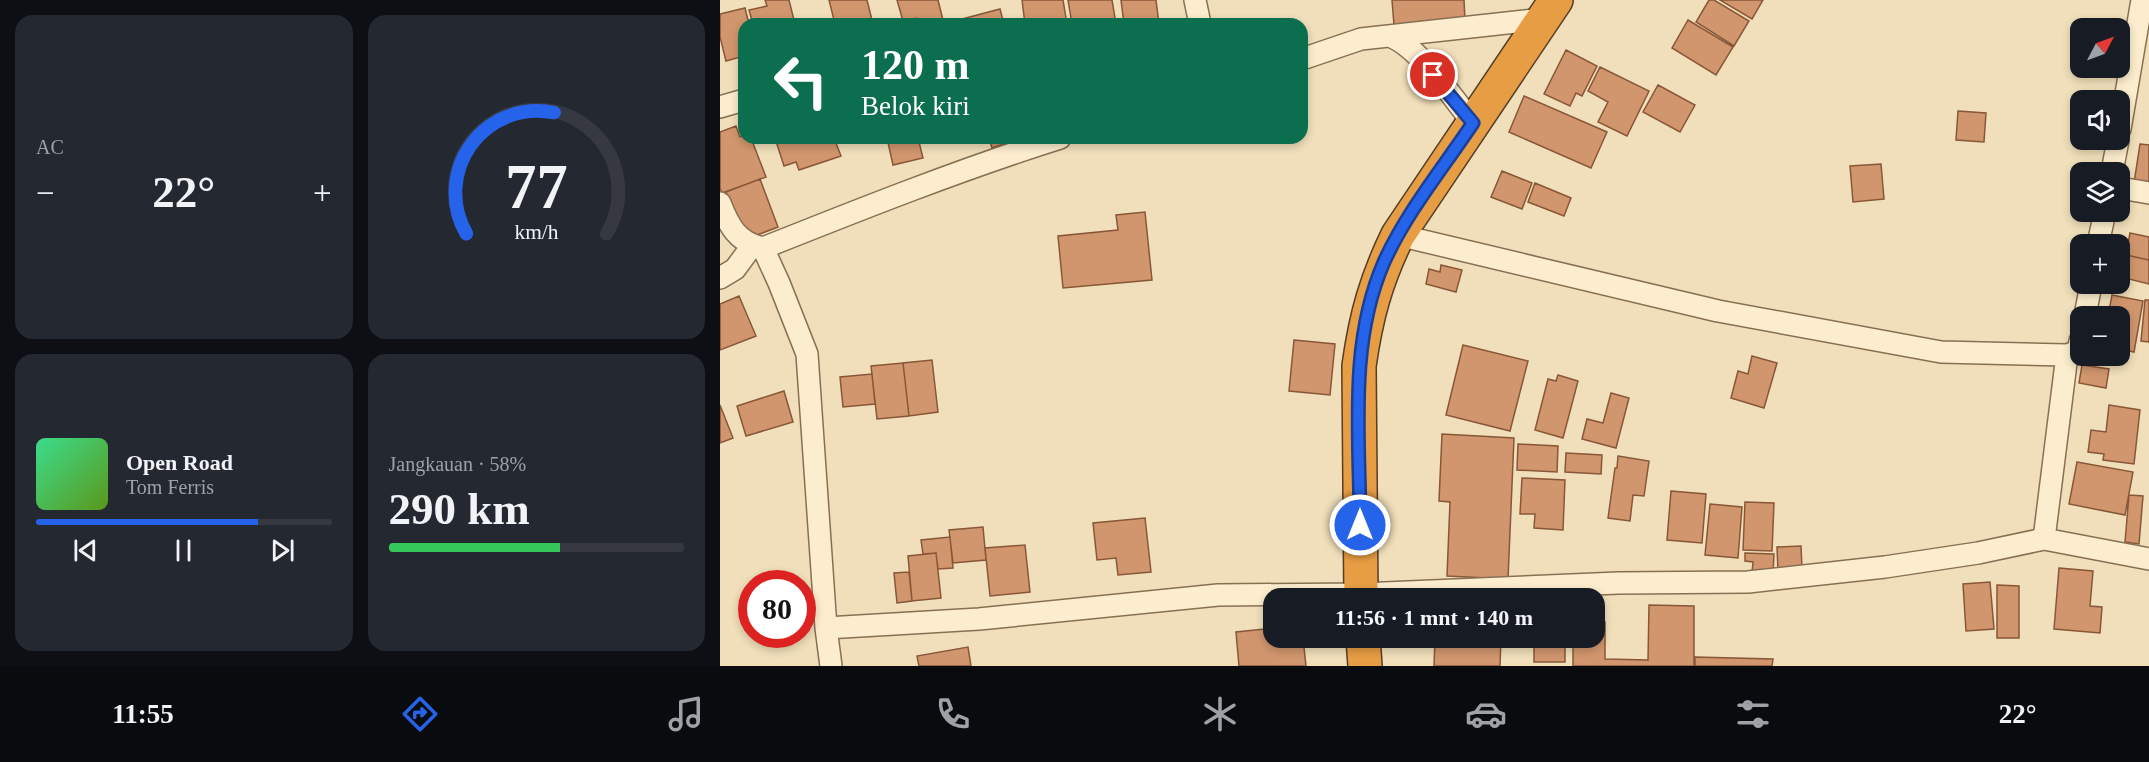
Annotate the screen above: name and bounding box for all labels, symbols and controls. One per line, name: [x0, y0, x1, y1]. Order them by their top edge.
north arrow: [2070, 18, 2130, 78]
map controls: [2070, 18, 2130, 366]
icon: left: [762, 42, 840, 120]
text: 120 m: [861, 42, 970, 88]
pin: [1407, 49, 1458, 100]
icon: arrive: [1416, 58, 1449, 91]
button: sound: [2070, 90, 2130, 150]
text: Belok kiri: [861, 91, 970, 121]
text: AC: [36, 136, 64, 158]
text: 77: [505, 152, 567, 221]
button: layers: [2070, 162, 2130, 222]
text: 22°: [152, 167, 215, 217]
text: −: [36, 175, 55, 211]
text: +: [313, 175, 332, 211]
text: km/h: [514, 220, 559, 244]
button: +: [2070, 234, 2130, 294]
button: −: [2070, 306, 2130, 366]
text: Open Road: [126, 450, 233, 475]
text: Jangkauan · 58%: [389, 453, 526, 475]
text: Tom Ferris: [126, 476, 214, 498]
text: 290 km: [389, 484, 530, 534]
position arrow: [1328, 493, 1392, 557]
icon: previous: [69, 534, 102, 567]
icon: pause: [167, 534, 200, 567]
icon: next: [266, 534, 299, 567]
speed limit sign: 80: [738, 570, 816, 648]
text: 11:56 · 1 mnt · 140 m: [1335, 605, 1533, 630]
icon: directions: [399, 693, 441, 735]
icon: music: [665, 693, 707, 735]
icon: phone: [932, 693, 974, 735]
icon: climate: [1199, 693, 1241, 735]
icon: car: [1465, 693, 1507, 735]
icon: filters: [1732, 693, 1774, 735]
text: 11:55: [112, 699, 174, 729]
text: 22°: [1999, 699, 2037, 729]

